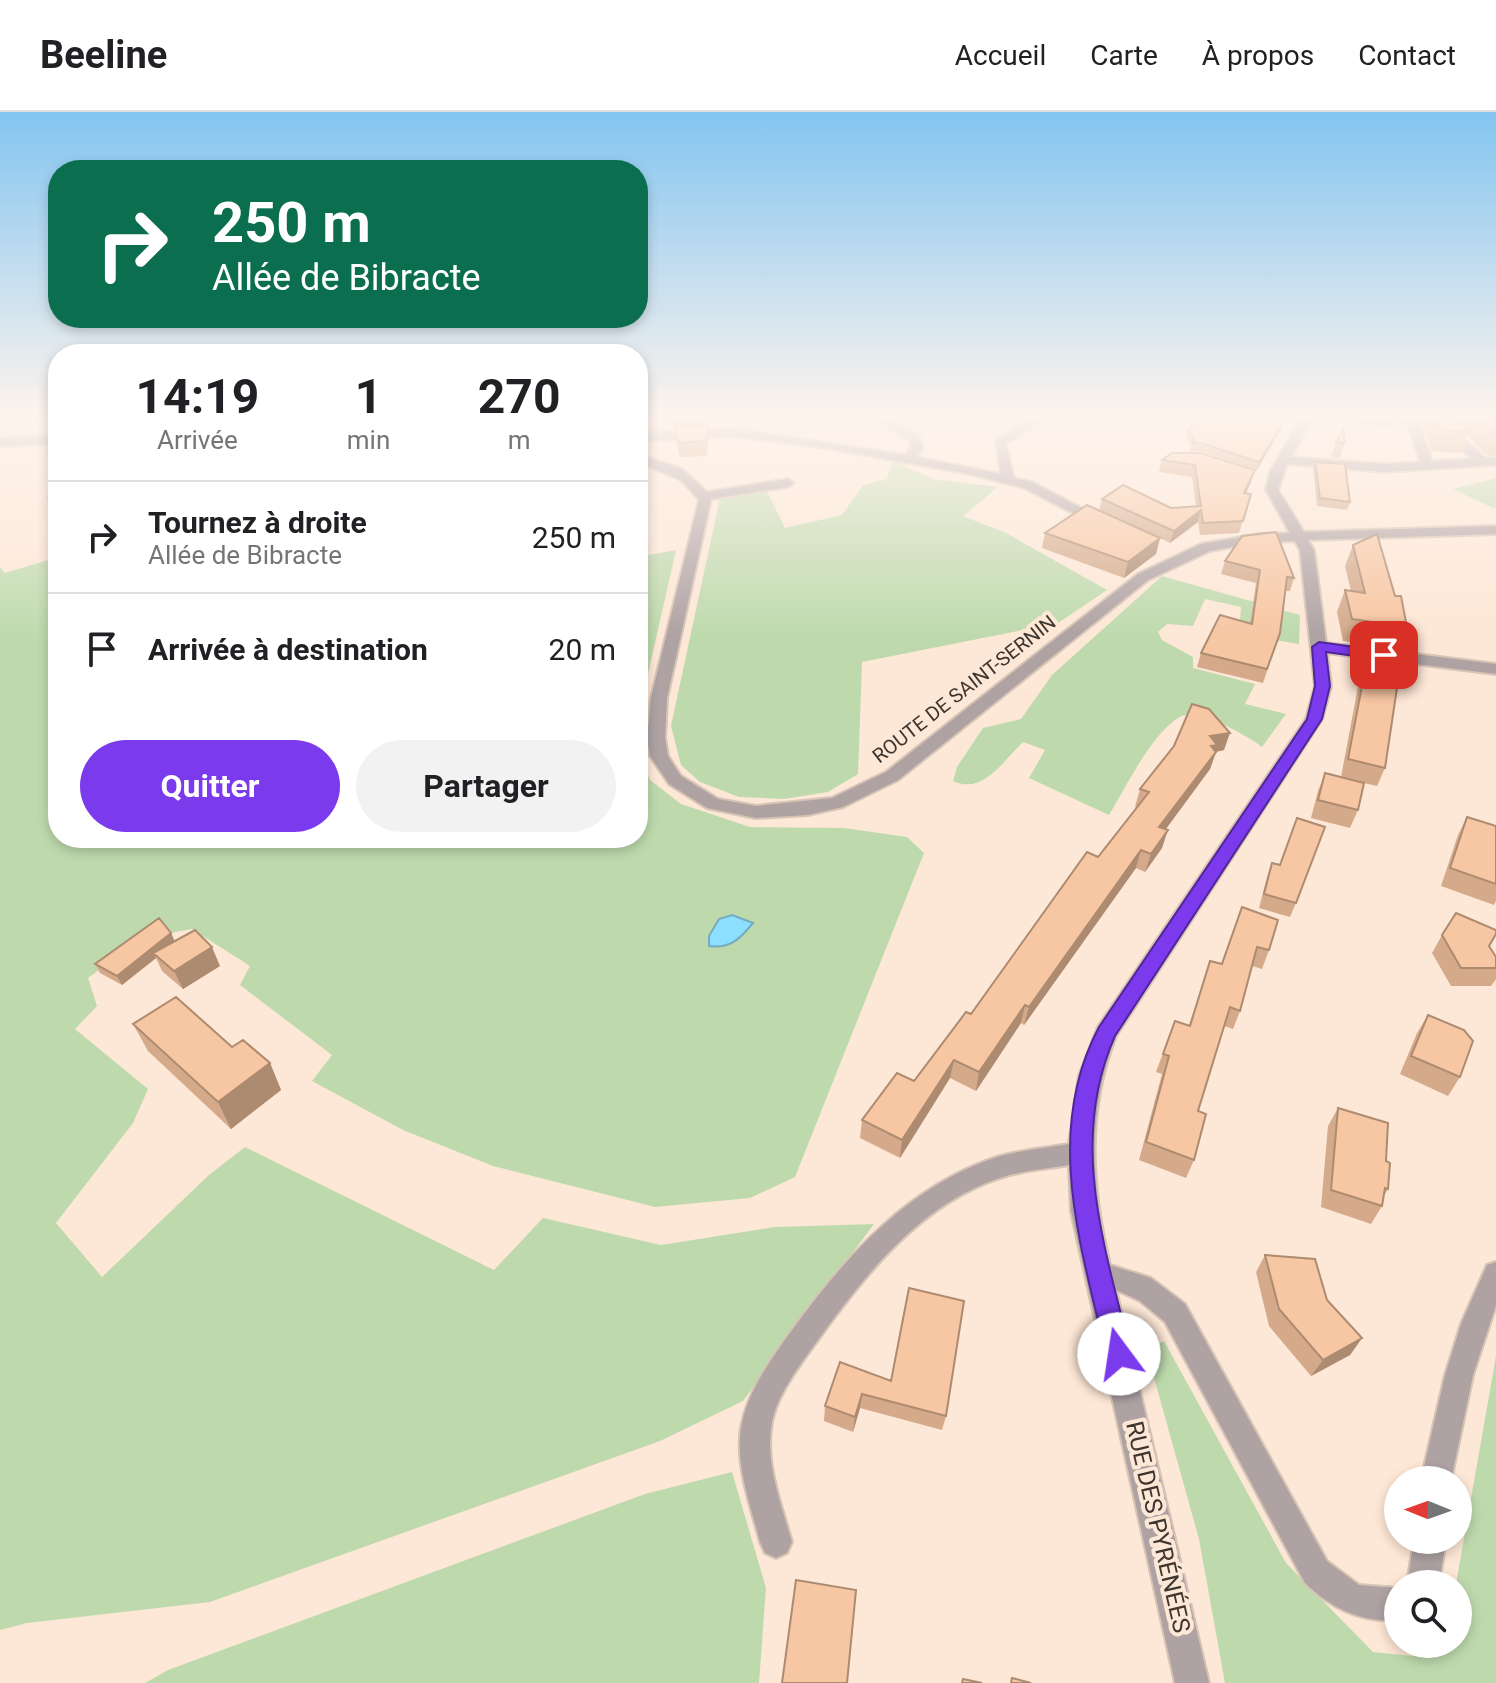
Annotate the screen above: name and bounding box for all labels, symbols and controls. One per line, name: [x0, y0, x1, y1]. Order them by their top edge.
text: Beeline: [40, 33, 167, 77]
text: Accueil: [955, 39, 1046, 72]
text: Carte: [1090, 39, 1158, 72]
text: À propos: [1202, 39, 1314, 72]
text: Contact: [1358, 39, 1456, 72]
text: 250 m: [212, 190, 371, 256]
icon: right: [80, 192, 184, 296]
text: Allée de Bibracte: [212, 257, 481, 299]
text: 14:19: [136, 368, 259, 425]
text: 1: [355, 368, 382, 425]
text: 270: [478, 368, 560, 425]
text: Arrivée: [157, 425, 238, 455]
text: min: [347, 425, 390, 455]
text: m: [508, 425, 531, 455]
text: Tournez à droite: [148, 505, 367, 540]
icon: right: [80, 515, 124, 559]
text: 250 m: [532, 520, 616, 555]
text: Allée de Bibracte: [148, 540, 342, 570]
street label: ROUTE DE SAINT-SERNIN: [868, 610, 1060, 768]
pin: [1350, 621, 1418, 689]
icon: arrive: [80, 627, 124, 671]
text: Arrivée à destination: [148, 632, 428, 667]
text: 20 m: [549, 632, 616, 667]
icon: arrive: [1362, 633, 1406, 677]
button: Quitter: [80, 740, 340, 832]
button: Partager: [356, 740, 616, 832]
position arrow: [1077, 1312, 1161, 1396]
street label: RUE DES PYRÉNÉES: [1120, 1419, 1196, 1635]
north arrow: [1384, 1466, 1472, 1554]
map controls: [1384, 1466, 1472, 1658]
button: search: [1384, 1570, 1472, 1658]

